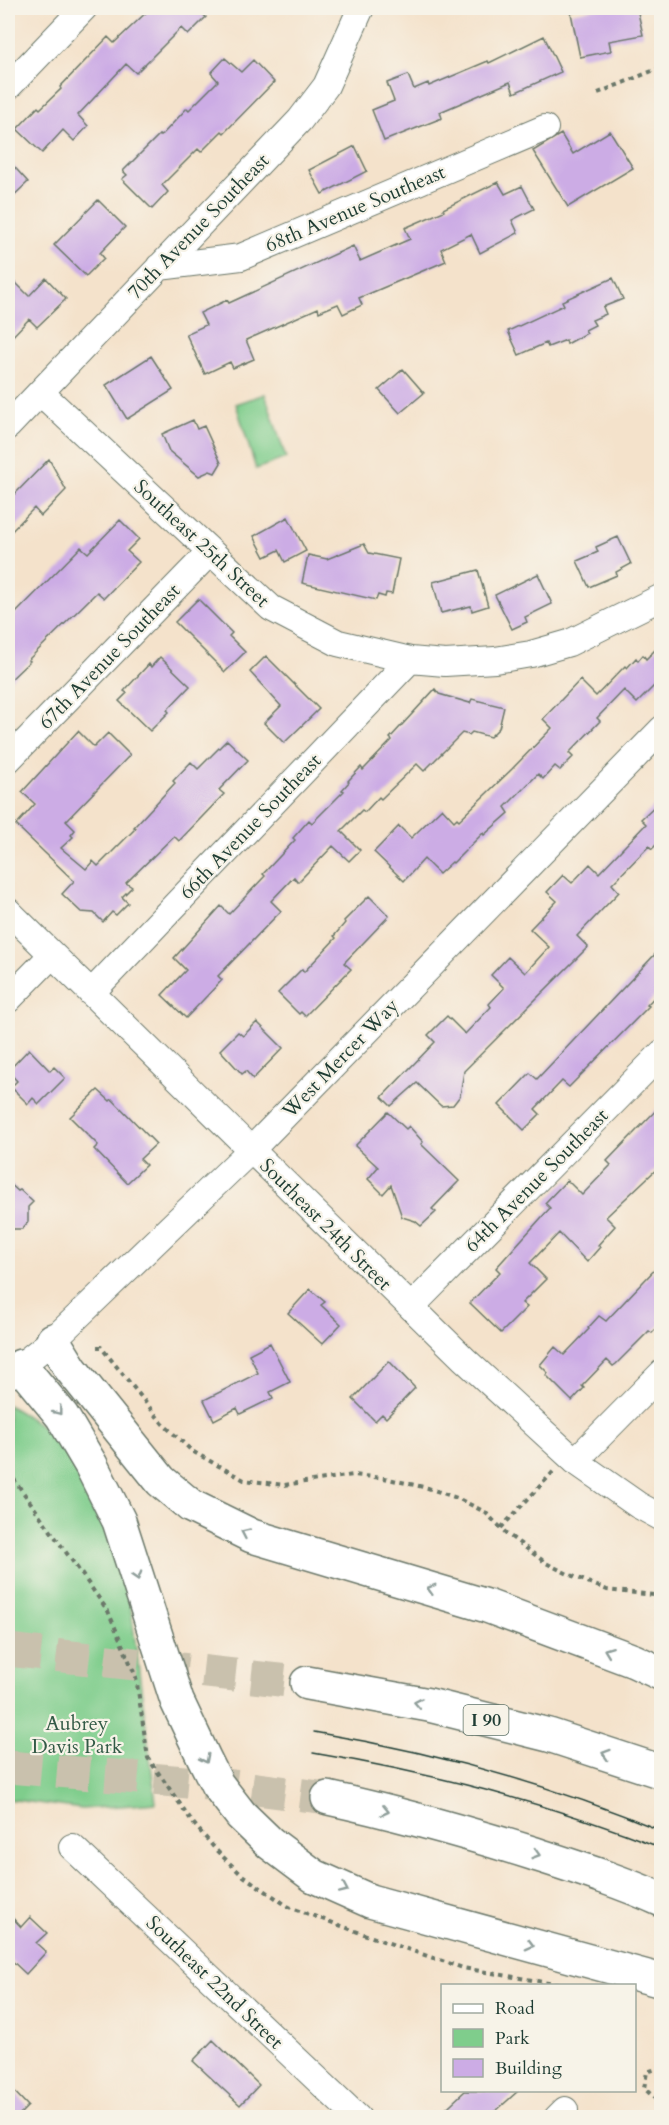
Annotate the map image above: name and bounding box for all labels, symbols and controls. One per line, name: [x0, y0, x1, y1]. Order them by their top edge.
street label: 70th Avenue Southeast: [122, 147, 276, 305]
street label: 68th Avenue Southeast: [261, 158, 450, 259]
street label: Southeast 25th Street: [128, 473, 276, 614]
street label: 67th Avenue Southeast: [33, 577, 187, 735]
street label: 66th Avenue Southeast: [174, 747, 328, 905]
street label: West Mercer Way: [275, 992, 405, 1125]
street label: 64th Avenue Southeast: [458, 1102, 615, 1258]
street label: Southeast 24th Street: [254, 1152, 398, 1297]
one-way arrow: [50, 1405, 61, 1416]
one-way arrow: [240, 1528, 251, 1540]
one-way arrow: [130, 1570, 143, 1581]
one-way arrow: [426, 1584, 437, 1596]
one-way arrow: [603, 1646, 614, 1659]
one-way arrow: [413, 1697, 423, 1710]
road number: I 90: [464, 1705, 508, 1735]
park label: Aubrey Davis Park: [31, 1710, 123, 1760]
one-way arrow: [601, 1749, 612, 1761]
one-way arrow: [197, 1753, 209, 1764]
one-way arrow: [380, 1803, 390, 1816]
one-way arrow: [530, 1847, 541, 1859]
one-way arrow: [337, 1882, 348, 1894]
street label: Southeast 22nd Street: [140, 1910, 290, 2055]
one-way arrow: [525, 1938, 535, 1950]
legend: [441, 1984, 636, 2092]
text: Road: [495, 1996, 535, 2021]
text: Park: [495, 2026, 530, 2051]
text: Building: [495, 2056, 563, 2081]

